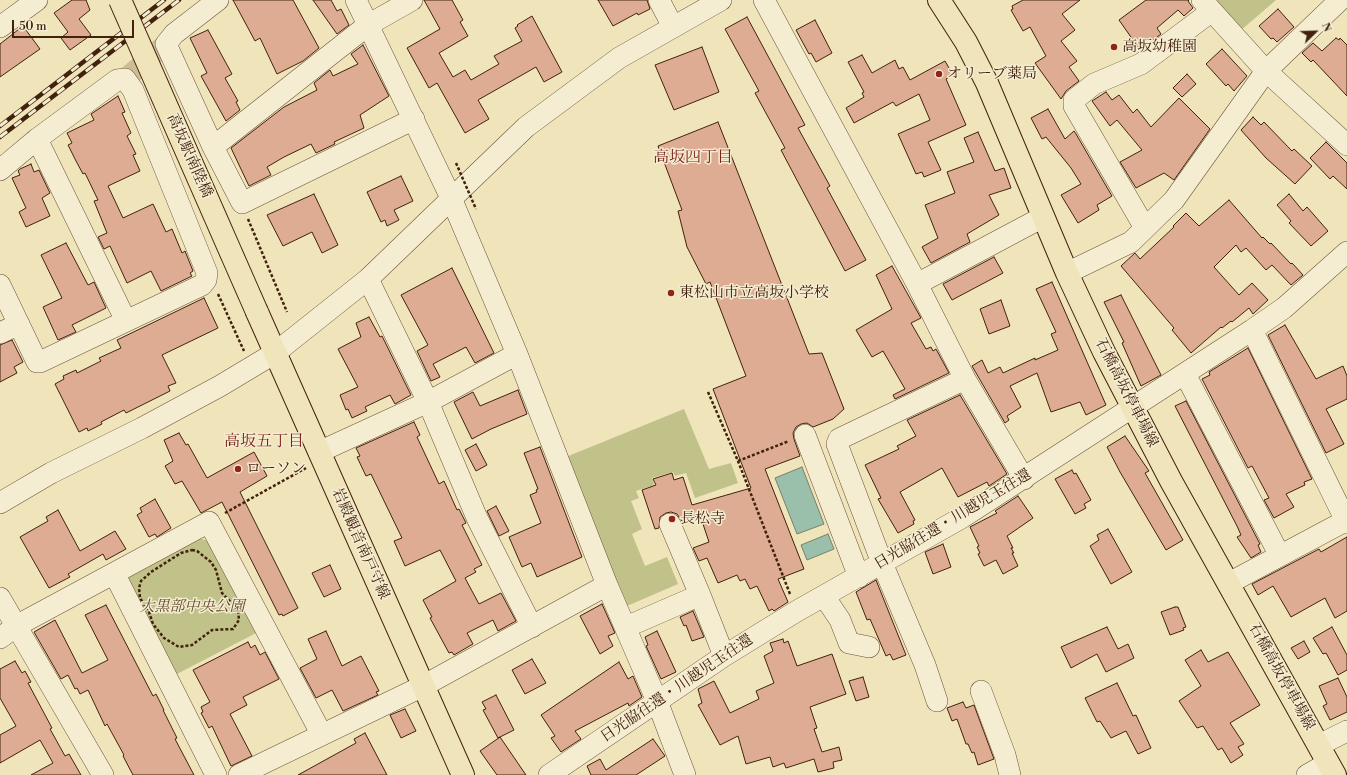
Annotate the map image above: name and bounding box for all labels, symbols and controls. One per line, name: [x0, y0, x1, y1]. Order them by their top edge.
scale bar: [14, 12, 136, 38]
north arrow: [1295, 12, 1335, 52]
text: 50 m: [19, 19, 47, 34]
text: N: [1318, 21, 1334, 34]
place label: 高坂幼稚園: [1122, 38, 1197, 56]
marker: 高坂幼稚園: [1109, 42, 1119, 52]
place label: オリーブ薬局: [947, 65, 1037, 83]
marker: オリーブ薬局: [934, 69, 944, 79]
street label: 高坂駅南陸橋: [162, 111, 216, 201]
district label: 高坂四丁目: [653, 148, 733, 168]
place label: 東松山市立高坂小学校: [679, 284, 829, 302]
marker: 東松山市立高坂小学校: [666, 288, 676, 298]
street label: 石橋高坂停車場線: [1091, 335, 1161, 451]
district label: 高坂五丁目: [224, 432, 304, 452]
place label: ローソン: [246, 460, 306, 478]
marker: ローソン: [233, 464, 243, 474]
street label: 日光脇往還・川越児玉往還: [871, 466, 1035, 574]
street label: 岩殿観音南戸守線: [327, 486, 393, 602]
place label: 長松寺: [680, 510, 725, 528]
marker: 長松寺: [667, 514, 677, 524]
park label: 大黒部中央公園: [140, 598, 244, 616]
street label: 石橋高坂停車場線: [1244, 620, 1318, 734]
street label: 日光脇往還・川越児玉往還: [597, 631, 757, 747]

